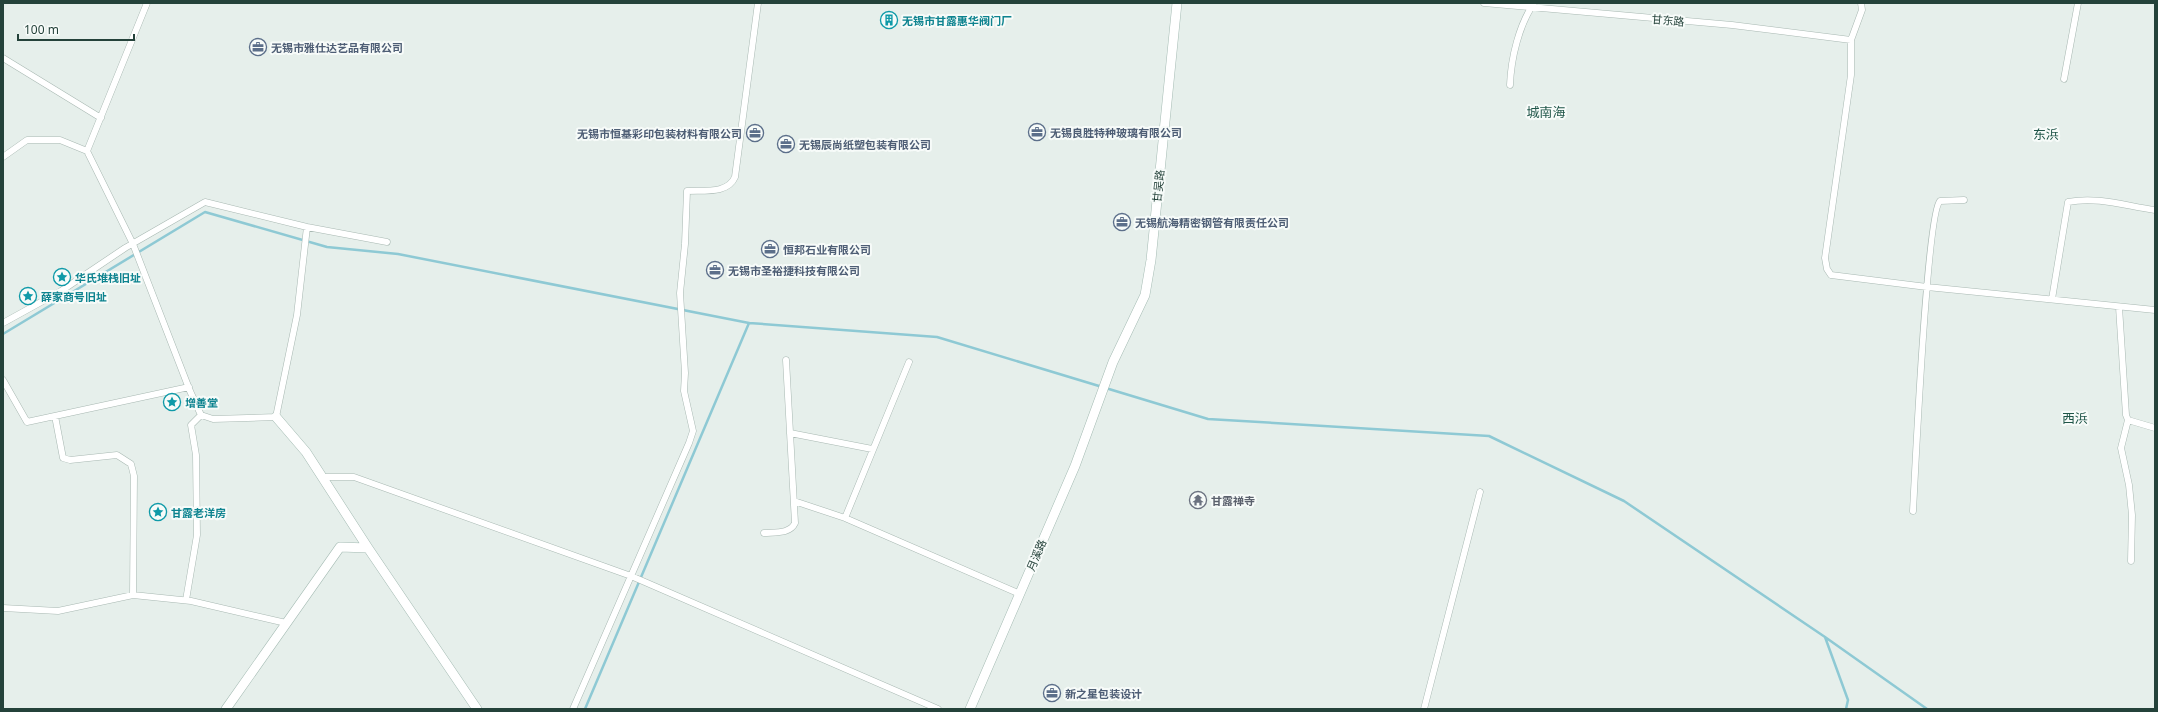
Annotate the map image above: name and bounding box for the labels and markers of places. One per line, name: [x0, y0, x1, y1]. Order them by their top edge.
building icon: 无锡市甘露惠华阀门厂: [879, 10, 899, 30]
place label: 无锡市甘露惠华阀门厂: [902, 13, 1012, 28]
office icon: 无锡市雅仕达艺品有限公司: [248, 37, 268, 57]
place label: 无锡市雅仕达艺品有限公司: [271, 40, 403, 55]
office icon: 无锡良胜特种玻璃有限公司: [1027, 122, 1047, 142]
office icon: 无锡市恒基彩印包装材料有限公司: [745, 123, 765, 143]
place label: 无锡良胜特种玻璃有限公司: [1050, 125, 1182, 140]
place label: 无锡市恒基彩印包装材料有限公司: [577, 126, 742, 141]
office icon: 无锡辰尚纸塑包装有限公司: [776, 134, 796, 154]
place label: 无锡辰尚纸塑包装有限公司: [799, 137, 931, 152]
office icon: 无锡航海精密钢管有限责任公司: [1112, 212, 1132, 232]
place label: 无锡航海精密钢管有限责任公司: [1135, 215, 1289, 230]
office icon: 恒邦石业有限公司: [760, 239, 780, 259]
place label: 恒邦石业有限公司: [783, 242, 871, 257]
office icon: 无锡市圣裕捷科技有限公司: [705, 260, 725, 280]
place label: 无锡市圣裕捷科技有限公司: [728, 263, 860, 278]
place icon: 华氏堆栈旧址: [52, 267, 72, 287]
place label: 华氏堆栈旧址: [75, 270, 141, 285]
place icon: 薛家商号旧址: [18, 286, 38, 306]
place label: 薛家商号旧址: [41, 289, 107, 304]
place icon: 增善堂: [162, 392, 182, 412]
place label: 增善堂: [185, 395, 218, 410]
temple icon: 甘露禅寺: [1188, 490, 1208, 510]
place label: 甘露禅寺: [1211, 493, 1255, 508]
place icon: 甘露老洋房: [148, 502, 168, 522]
place label: 甘露老洋房: [171, 505, 226, 520]
office icon: 新之星包装设计: [1042, 683, 1062, 703]
place label: 新之星包装设计: [1065, 686, 1142, 701]

